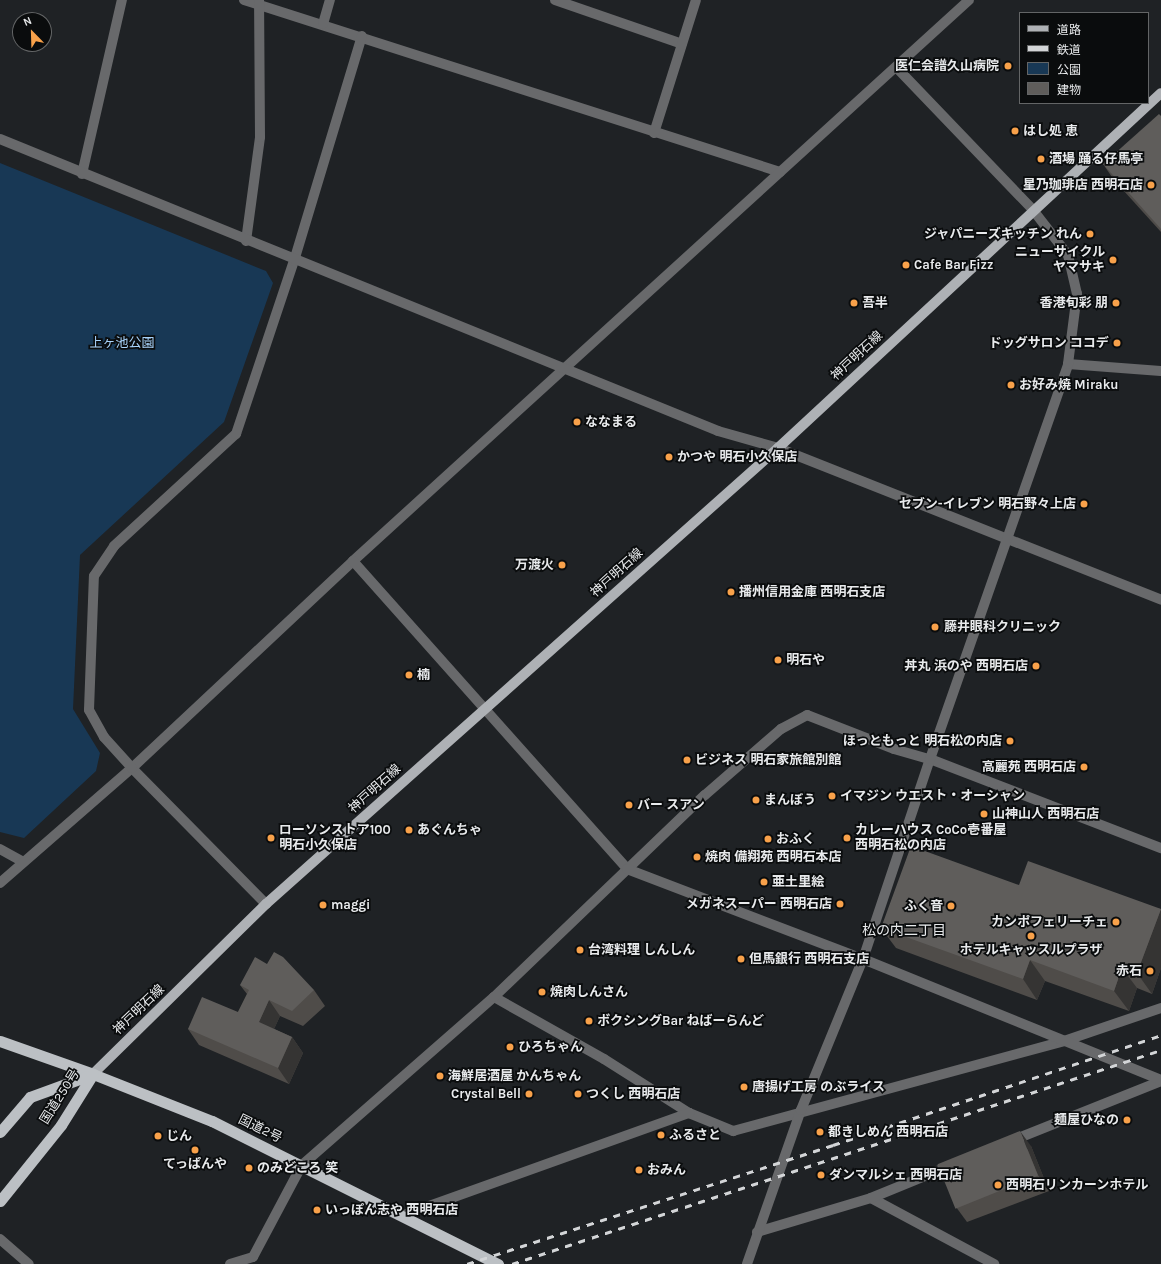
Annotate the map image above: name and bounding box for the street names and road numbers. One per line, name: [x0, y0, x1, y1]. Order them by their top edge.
street label: 神戸明石線: [828, 328, 886, 384]
street label: 神戸明石線: [588, 545, 646, 601]
street label: 神戸明石線: [346, 761, 404, 817]
street label: 神戸明石線: [110, 982, 168, 1038]
street label: 国道250号: [37, 1067, 83, 1127]
street label: 国道2号: [236, 1112, 284, 1146]

